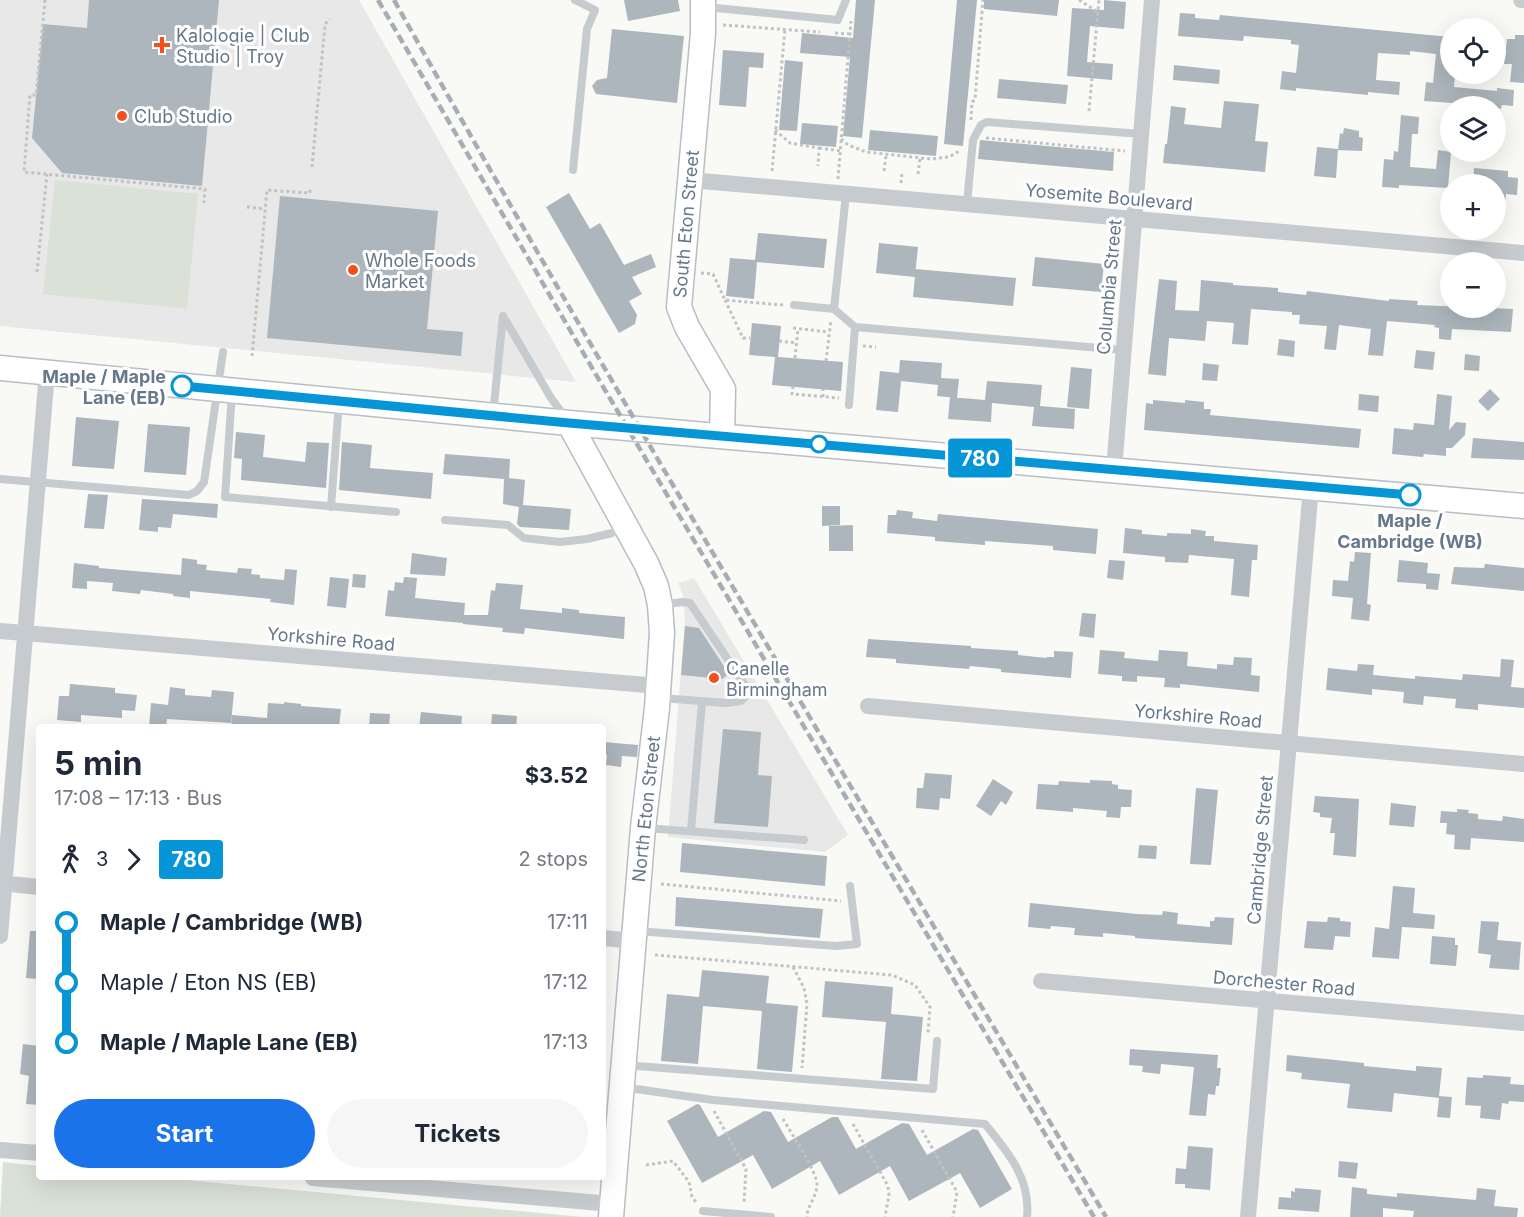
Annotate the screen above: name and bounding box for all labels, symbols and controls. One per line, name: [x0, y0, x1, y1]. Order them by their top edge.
map controls: [1440, 18, 1506, 318]
button: locate: [1440, 18, 1506, 84]
place label: Kalologie | Club Studio | Troy: [176, 24, 310, 67]
marker: Kalologie | Club Studio | Troy: [153, 36, 171, 54]
button: layers: [1440, 96, 1506, 162]
place label: Club Studio: [134, 106, 233, 127]
marker: Club Studio: [115, 109, 129, 123]
street label: South Eton Street: [669, 149, 703, 299]
button: +: [1440, 174, 1506, 240]
street label: Yosemite Boulevard: [1024, 179, 1194, 215]
street label: Columbia Street: [1093, 218, 1125, 356]
place label: Whole Foods Market: [365, 250, 476, 292]
button: −: [1440, 252, 1506, 318]
marker: Whole Foods Market: [346, 263, 360, 277]
place label: Maple / Maple Lane (EB): [42, 366, 166, 408]
marker: Maple / Maple Lane (EB): [171, 375, 193, 397]
unlabelled marker: [810, 435, 828, 453]
line badge: 780: [946, 438, 1014, 478]
text: 780: [960, 446, 1000, 471]
marker: Maple / Cambridge (WB): [1399, 484, 1421, 506]
place label: Maple / Cambridge (WB): [1337, 510, 1483, 552]
street label: Yorkshire Road: [266, 623, 396, 655]
place label: Canelle Birmingham: [726, 658, 828, 700]
marker: Canelle Birmingham: [707, 671, 721, 685]
street label: Yorkshire Road: [1133, 700, 1263, 732]
street label: North Eton Street: [628, 735, 664, 883]
text: 5 min: [54, 743, 143, 783]
text: $3.52: [525, 762, 588, 788]
street label: Cambridge Street: [1243, 774, 1277, 926]
text: 17:08 – 17:13 · Bus: [54, 786, 222, 810]
icon: walk: [54, 843, 87, 876]
icon: forward: [117, 843, 150, 876]
text: 3: [96, 847, 108, 871]
text: 780: [171, 847, 211, 872]
text: 2 stops: [518, 847, 588, 871]
text: Maple / Cambridge (WB): [100, 909, 363, 935]
text: 17:11: [547, 910, 588, 934]
street label: Dorchester Road: [1212, 966, 1356, 1000]
text: Maple / Eton NS (EB): [100, 969, 317, 995]
text: 17:12: [543, 970, 588, 994]
text: Maple / Maple Lane (EB): [100, 1029, 358, 1055]
text: 17:13: [543, 1030, 588, 1054]
button: Start: [54, 1099, 315, 1168]
button: Tickets: [327, 1099, 588, 1168]

